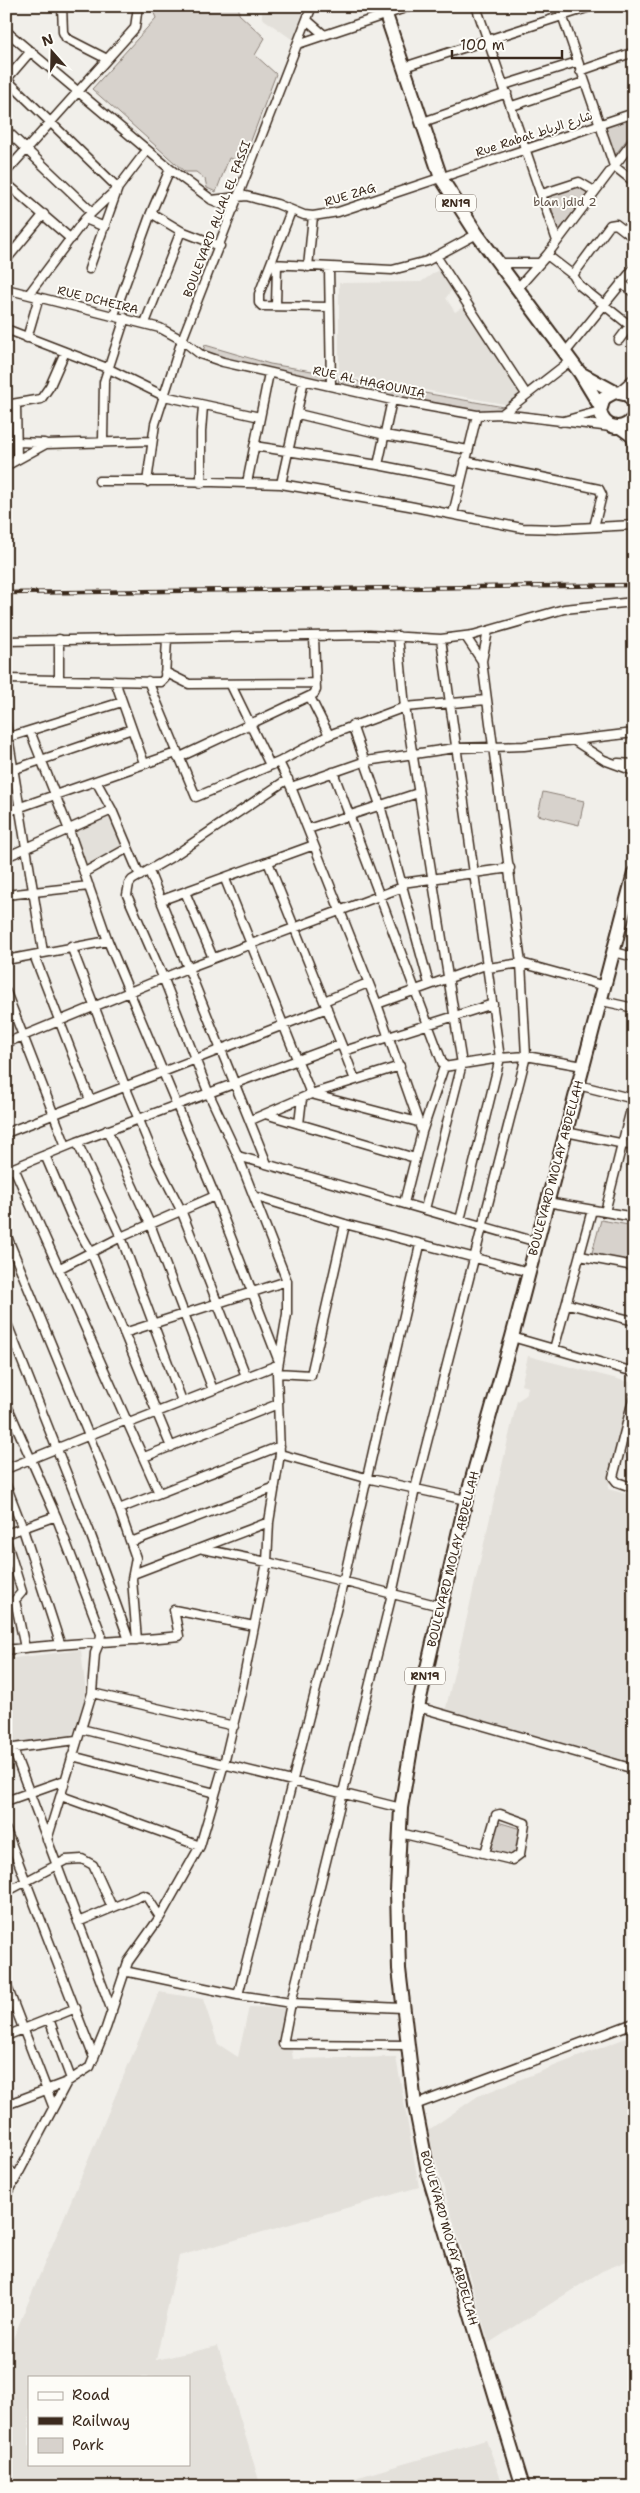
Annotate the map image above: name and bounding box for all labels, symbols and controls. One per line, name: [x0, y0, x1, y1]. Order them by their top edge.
north arrow: [28, 28, 78, 78]
scale bar: [452, 28, 562, 60]
text: N: [39, 29, 56, 50]
text: 100 m: [460, 35, 505, 55]
street label: Rue Rabat شارع الرباط: [473, 108, 595, 161]
street label: BOULEVARD ALLAL EL FASSI: [180, 138, 254, 300]
street label: RUE ZAG: [322, 180, 378, 210]
road number: RN19: [436, 194, 476, 212]
park label: blan jdid 2: [533, 194, 597, 210]
street label: RUE DCHEIRA: [56, 282, 140, 318]
street label: RUE AL HAGOUNIA: [311, 362, 427, 402]
street label: BOULEVARD MOLAY ABDELLAH: [525, 1078, 587, 1258]
street label: BOULEVARD MOLAY ABDELLAH: [423, 1469, 483, 1649]
road number: RN19: [405, 1668, 445, 1684]
street label: BOULEVARD MOLAY ABDELLAH: [416, 2149, 482, 2327]
legend: [28, 2376, 190, 2466]
text: Road: [72, 2385, 110, 2405]
text: Railway: [72, 2411, 130, 2431]
text: Park: [72, 2435, 104, 2455]

